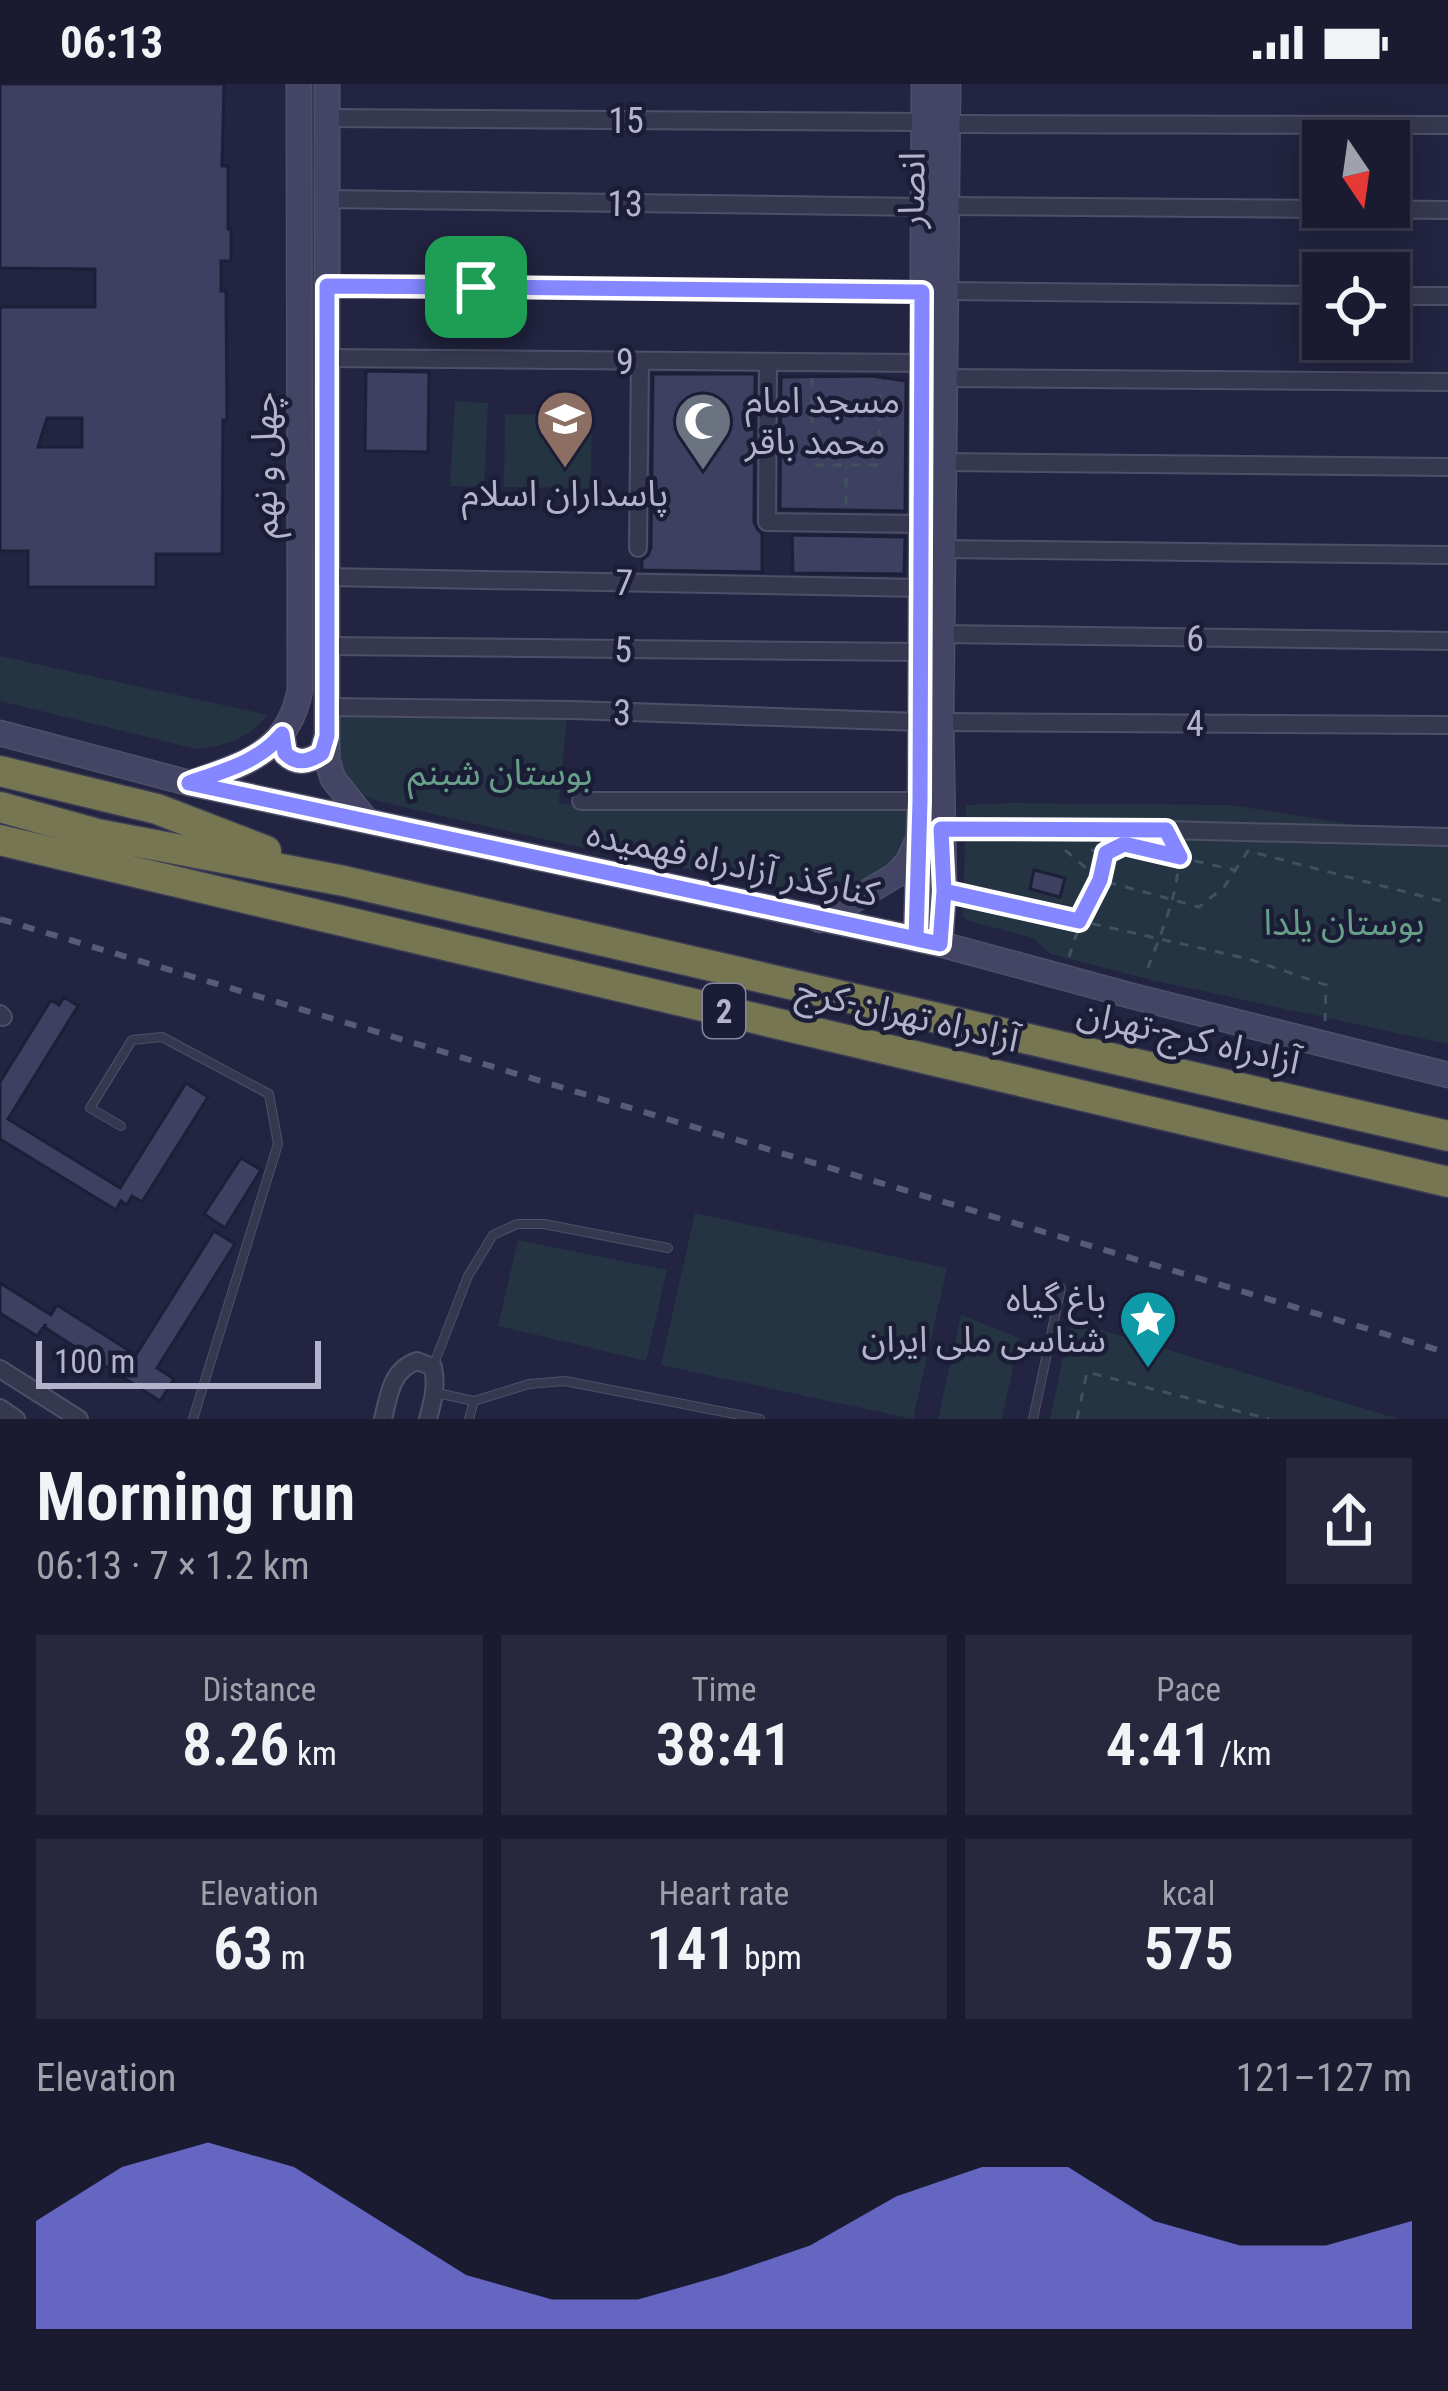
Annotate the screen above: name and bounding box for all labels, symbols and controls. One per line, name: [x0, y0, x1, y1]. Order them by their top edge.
text: 06:13: [60, 16, 163, 69]
street label: 15: [608, 100, 644, 142]
north arrow: [1302, 120, 1410, 228]
map controls: [1302, 120, 1410, 360]
street label: انصار: [890, 152, 934, 229]
street label: 13: [607, 183, 643, 225]
pin: [425, 236, 527, 338]
button: locate: [1302, 252, 1410, 360]
icon: arrive: [443, 254, 509, 320]
street label: 9: [616, 341, 634, 383]
place label: مسجد امام محمد باقر: [744, 380, 900, 463]
school or university icon: پاسداران اسلام: [534, 388, 596, 470]
mosque icon: مسجد امام محمد باقر: [672, 390, 734, 472]
street label: چهل و نهم: [244, 392, 292, 538]
place label: پاسداران اسلام: [462, 473, 668, 521]
street label: 7: [614, 562, 634, 604]
street label: 6: [1186, 618, 1204, 660]
street label: 5: [614, 629, 632, 671]
street label: 3: [612, 692, 632, 734]
street label: 4: [1186, 703, 1204, 745]
park label: بوستان شبنم: [408, 752, 592, 800]
street label: کنارگذر آزادراه فهمیده: [583, 813, 884, 916]
park label: بوستان یلدا: [1263, 902, 1425, 944]
street label: آزادراه تهران-کرج: [791, 969, 1024, 1066]
road number: 2: [703, 984, 745, 1038]
street label: آزادراه کرج-تهران: [1072, 991, 1305, 1088]
place label: باغ گیاه‌ شناسی ملی ایران: [862, 1278, 1106, 1361]
place icon: باغ گیاه‌ شناسی ملی ایران: [1117, 1288, 1179, 1370]
scale bar: [36, 1335, 321, 1388]
text: 100 m: [54, 1342, 135, 1381]
button: share: [1286, 1458, 1412, 1584]
text: Morning run: [36, 1459, 356, 1536]
text: 06:13 · 7 × 1.2 km: [36, 1543, 310, 1589]
text: Distance: [202, 1670, 316, 1709]
text: Time: [691, 1670, 757, 1709]
text: Pace: [1156, 1670, 1221, 1709]
text: 8.26: [182, 1709, 289, 1780]
text: 38:41: [656, 1709, 792, 1780]
text: 4:41: [1106, 1709, 1212, 1780]
text: km: [289, 1734, 337, 1773]
text: /km: [1212, 1734, 1272, 1773]
text: Elevation: [200, 1874, 319, 1913]
text: Heart rate: [659, 1874, 789, 1913]
text: kcal: [1162, 1874, 1215, 1913]
text: 63: [213, 1913, 273, 1984]
text: 141: [646, 1913, 737, 1984]
text: 575: [1143, 1913, 1234, 1984]
text: m: [273, 1938, 306, 1977]
text: bpm: [737, 1938, 802, 1977]
text: Elevation: [36, 2055, 176, 2101]
text: 121–127 m: [1236, 2055, 1412, 2101]

